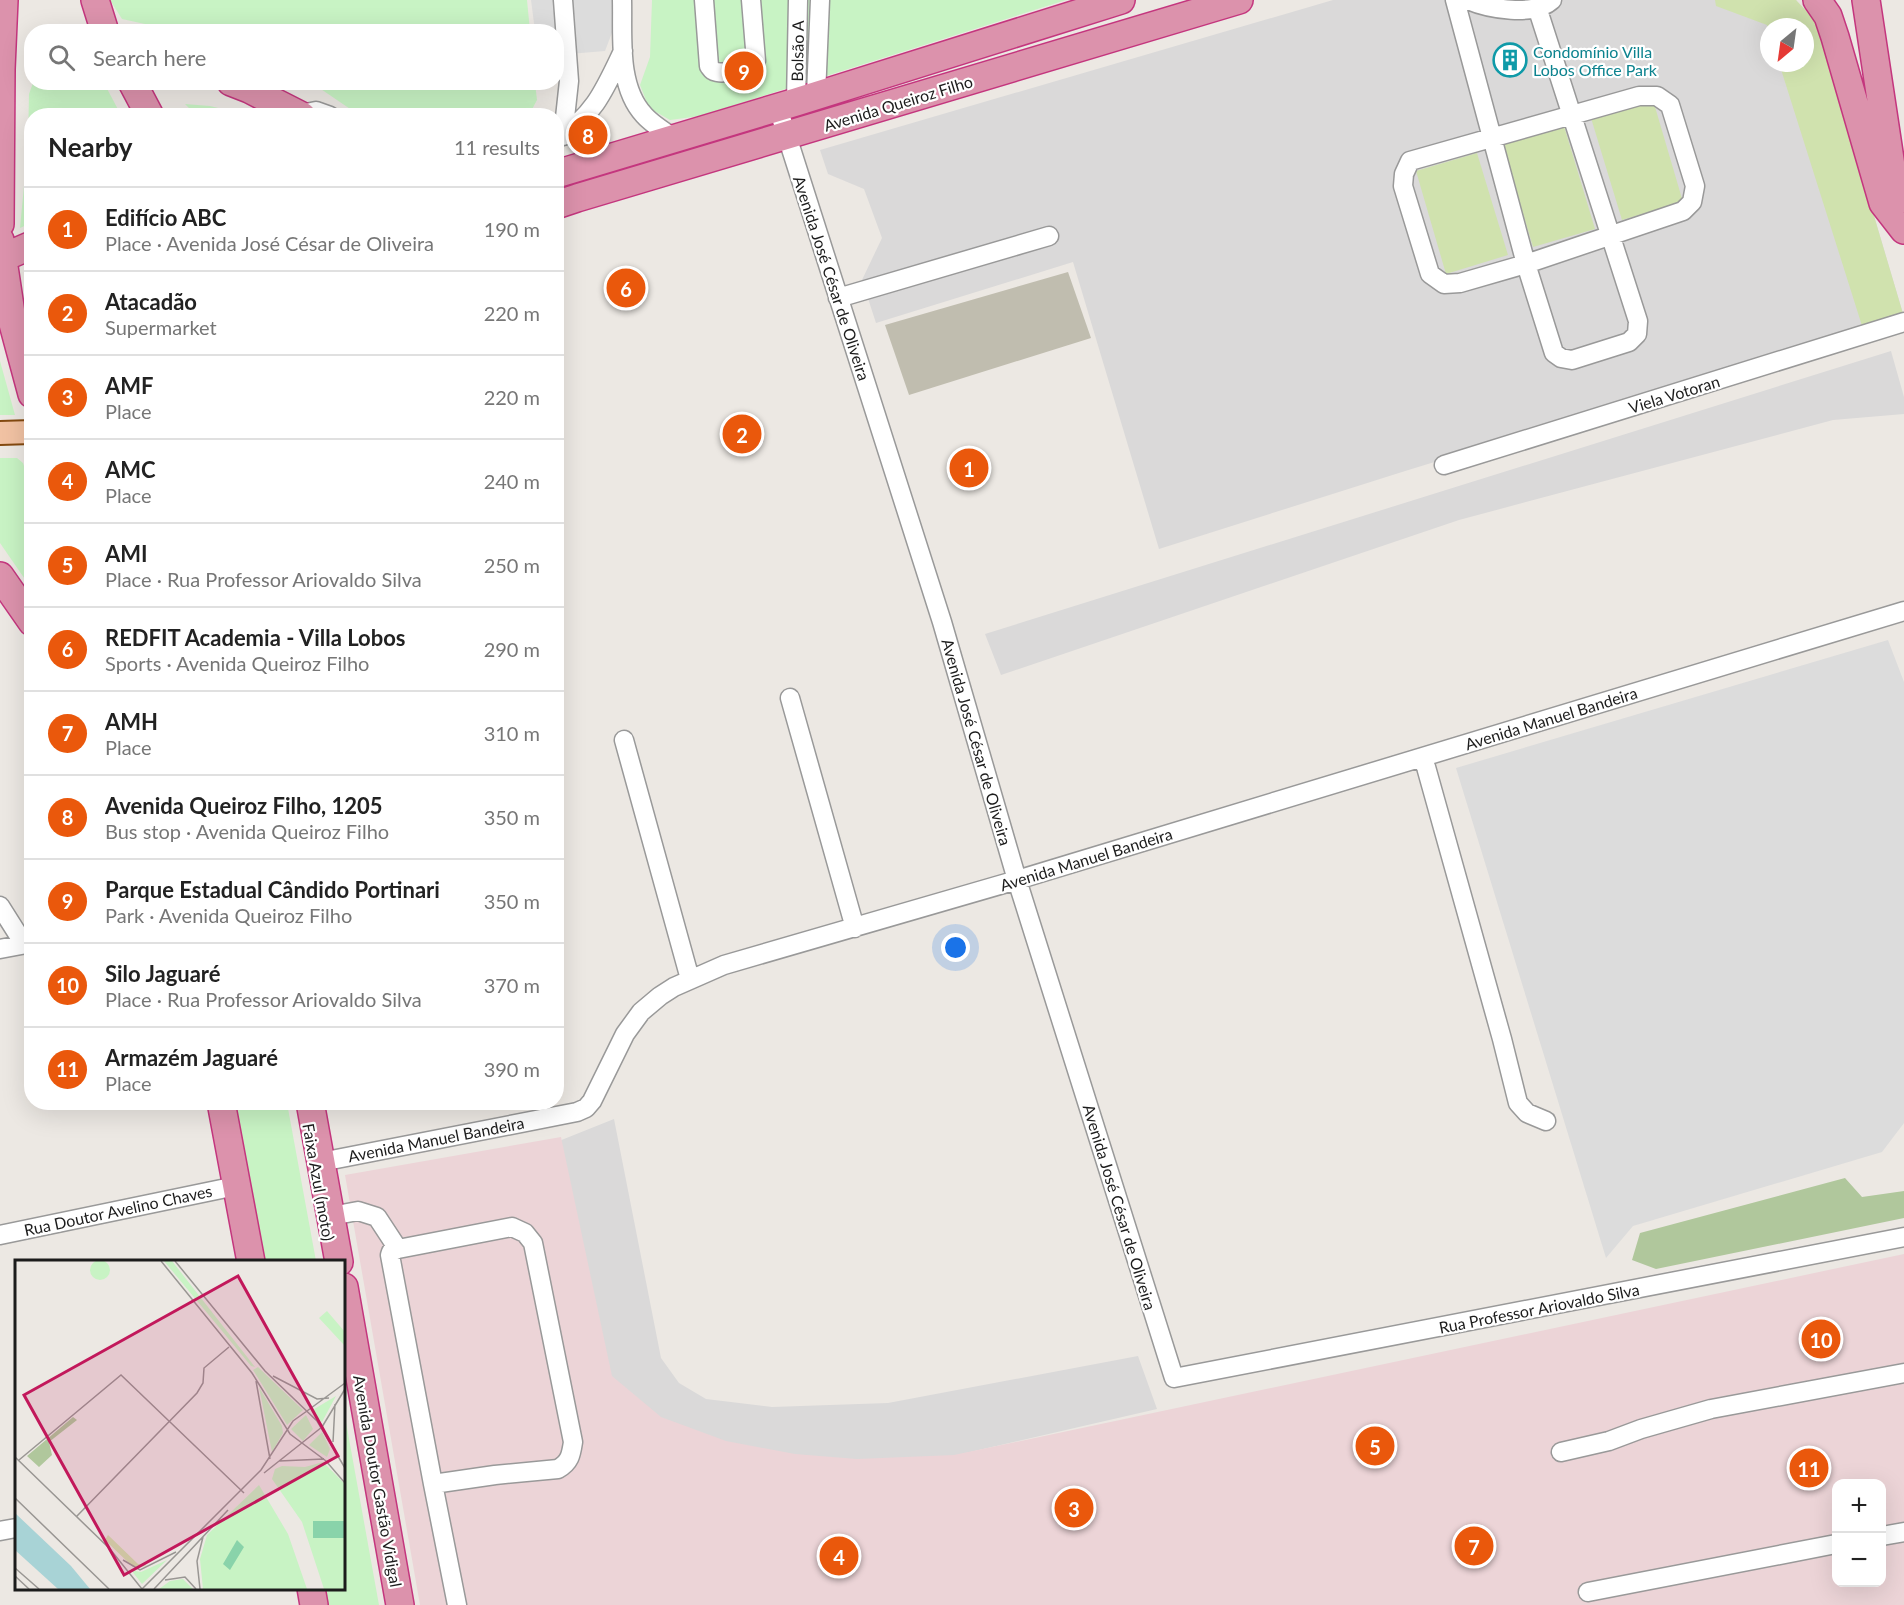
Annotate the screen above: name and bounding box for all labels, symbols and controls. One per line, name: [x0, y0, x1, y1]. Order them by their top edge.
north arrow: [1760, 18, 1814, 72]
street label: Bolsão A: [787, 20, 807, 82]
search box: [24, 24, 564, 90]
icon: search: [45, 41, 78, 74]
building icon: Condomínio Villa Lobos Office Park: [1492, 42, 1528, 78]
place label: Condomínio Villa Lobos Office Park: [1533, 42, 1658, 79]
text: Search here: [93, 44, 206, 71]
pin: 9: [724, 48, 764, 94]
street label: Avenida Queiroz Filho: [821, 71, 975, 135]
pin: 8: [568, 112, 608, 158]
text: Nearby: [48, 131, 133, 163]
text: 11 results: [454, 135, 540, 159]
street label: Avenida José César de Oliveira: [790, 173, 874, 383]
text: Edifício ABC: [105, 204, 226, 231]
text: 1: [62, 217, 73, 241]
text: 190 m: [484, 217, 540, 241]
text: Place · Avenida José César de Oliveira: [105, 231, 434, 255]
pin: 6: [606, 266, 646, 310]
text: Atacadão: [105, 288, 197, 315]
text: 2: [62, 301, 73, 325]
text: 220 m: [484, 301, 540, 325]
text: Supermarket: [105, 315, 217, 339]
street label: Viela Votoran: [1626, 371, 1722, 417]
text: AMF: [105, 372, 154, 399]
text: 3: [62, 385, 73, 409]
text: 220 m: [484, 385, 540, 409]
text: Place: [105, 399, 152, 423]
pin: 2: [722, 412, 762, 456]
pin: 1: [950, 446, 988, 490]
text: AMC: [105, 456, 156, 483]
text: 4: [62, 469, 73, 493]
text: 240 m: [484, 469, 540, 493]
text: Place: [105, 483, 152, 507]
text: AMI: [105, 540, 148, 567]
text: 5: [62, 553, 73, 577]
text: 250 m: [484, 553, 540, 577]
text: Place · Rua Professor Ariovaldo Silva: [105, 567, 422, 591]
text: REDFIT Academia - Villa Lobos: [105, 624, 405, 651]
street label: Avenida José César de Oliveira: [938, 636, 1016, 848]
text: 6: [62, 637, 73, 661]
text: 290 m: [484, 637, 540, 661]
text: Sports · Avenida Queiroz Filho: [105, 651, 369, 675]
street label: Avenida Manuel Bandeira: [1463, 683, 1639, 753]
text: AMH: [105, 708, 158, 735]
text: 7: [62, 721, 73, 745]
text: 310 m: [484, 721, 540, 745]
text: Place: [105, 735, 152, 759]
text: Avenida Queiroz Filho, 1205: [105, 792, 383, 819]
text: 8: [62, 805, 73, 829]
text: 350 m: [484, 805, 540, 829]
text: Bus stop · Avenida Queiroz Filho: [105, 819, 389, 843]
street label: Avenida Manuel Bandeira: [998, 824, 1174, 894]
text: Parque Estadual Cândido Portinari: [105, 876, 440, 903]
text: 9: [62, 889, 73, 913]
text: 350 m: [484, 889, 540, 913]
text: Park · Avenida Queiroz Filho: [105, 903, 352, 927]
your location: [941, 933, 970, 962]
text: Silo Jaguaré: [105, 960, 220, 987]
text: 10: [56, 973, 79, 997]
text: 370 m: [484, 973, 540, 997]
text: Place · Rua Professor Ariovaldo Silva: [105, 987, 422, 1011]
text: Armazém Jaguaré: [105, 1044, 278, 1071]
text: 11: [56, 1057, 79, 1081]
text: 390 m: [484, 1057, 540, 1081]
text: Place: [105, 1071, 152, 1095]
street label: Avenida José César de Oliveira: [1080, 1102, 1160, 1312]
street label: Avenida Manuel Bandeira: [346, 1113, 526, 1165]
street label: Faixa Azul (moto): [299, 1122, 339, 1242]
street label: Rua Doutor Avelino Chaves: [22, 1181, 214, 1239]
inset map: [15, 1260, 345, 1590]
street label: Rua Professor Ariovaldo Silva: [1437, 1279, 1641, 1337]
pin: 10: [1802, 1316, 1840, 1362]
street label: Avenida Doutor Gastão Vidigal: [350, 1373, 406, 1589]
pin: 5: [1356, 1424, 1394, 1468]
pin: 11: [1790, 1446, 1828, 1490]
map controls: [1832, 1479, 1886, 1587]
button: +: [1832, 1479, 1886, 1533]
pin: 3: [1054, 1486, 1094, 1530]
pin: 7: [1454, 1524, 1494, 1568]
button: −: [1832, 1533, 1886, 1587]
pin: 4: [820, 1534, 858, 1578]

